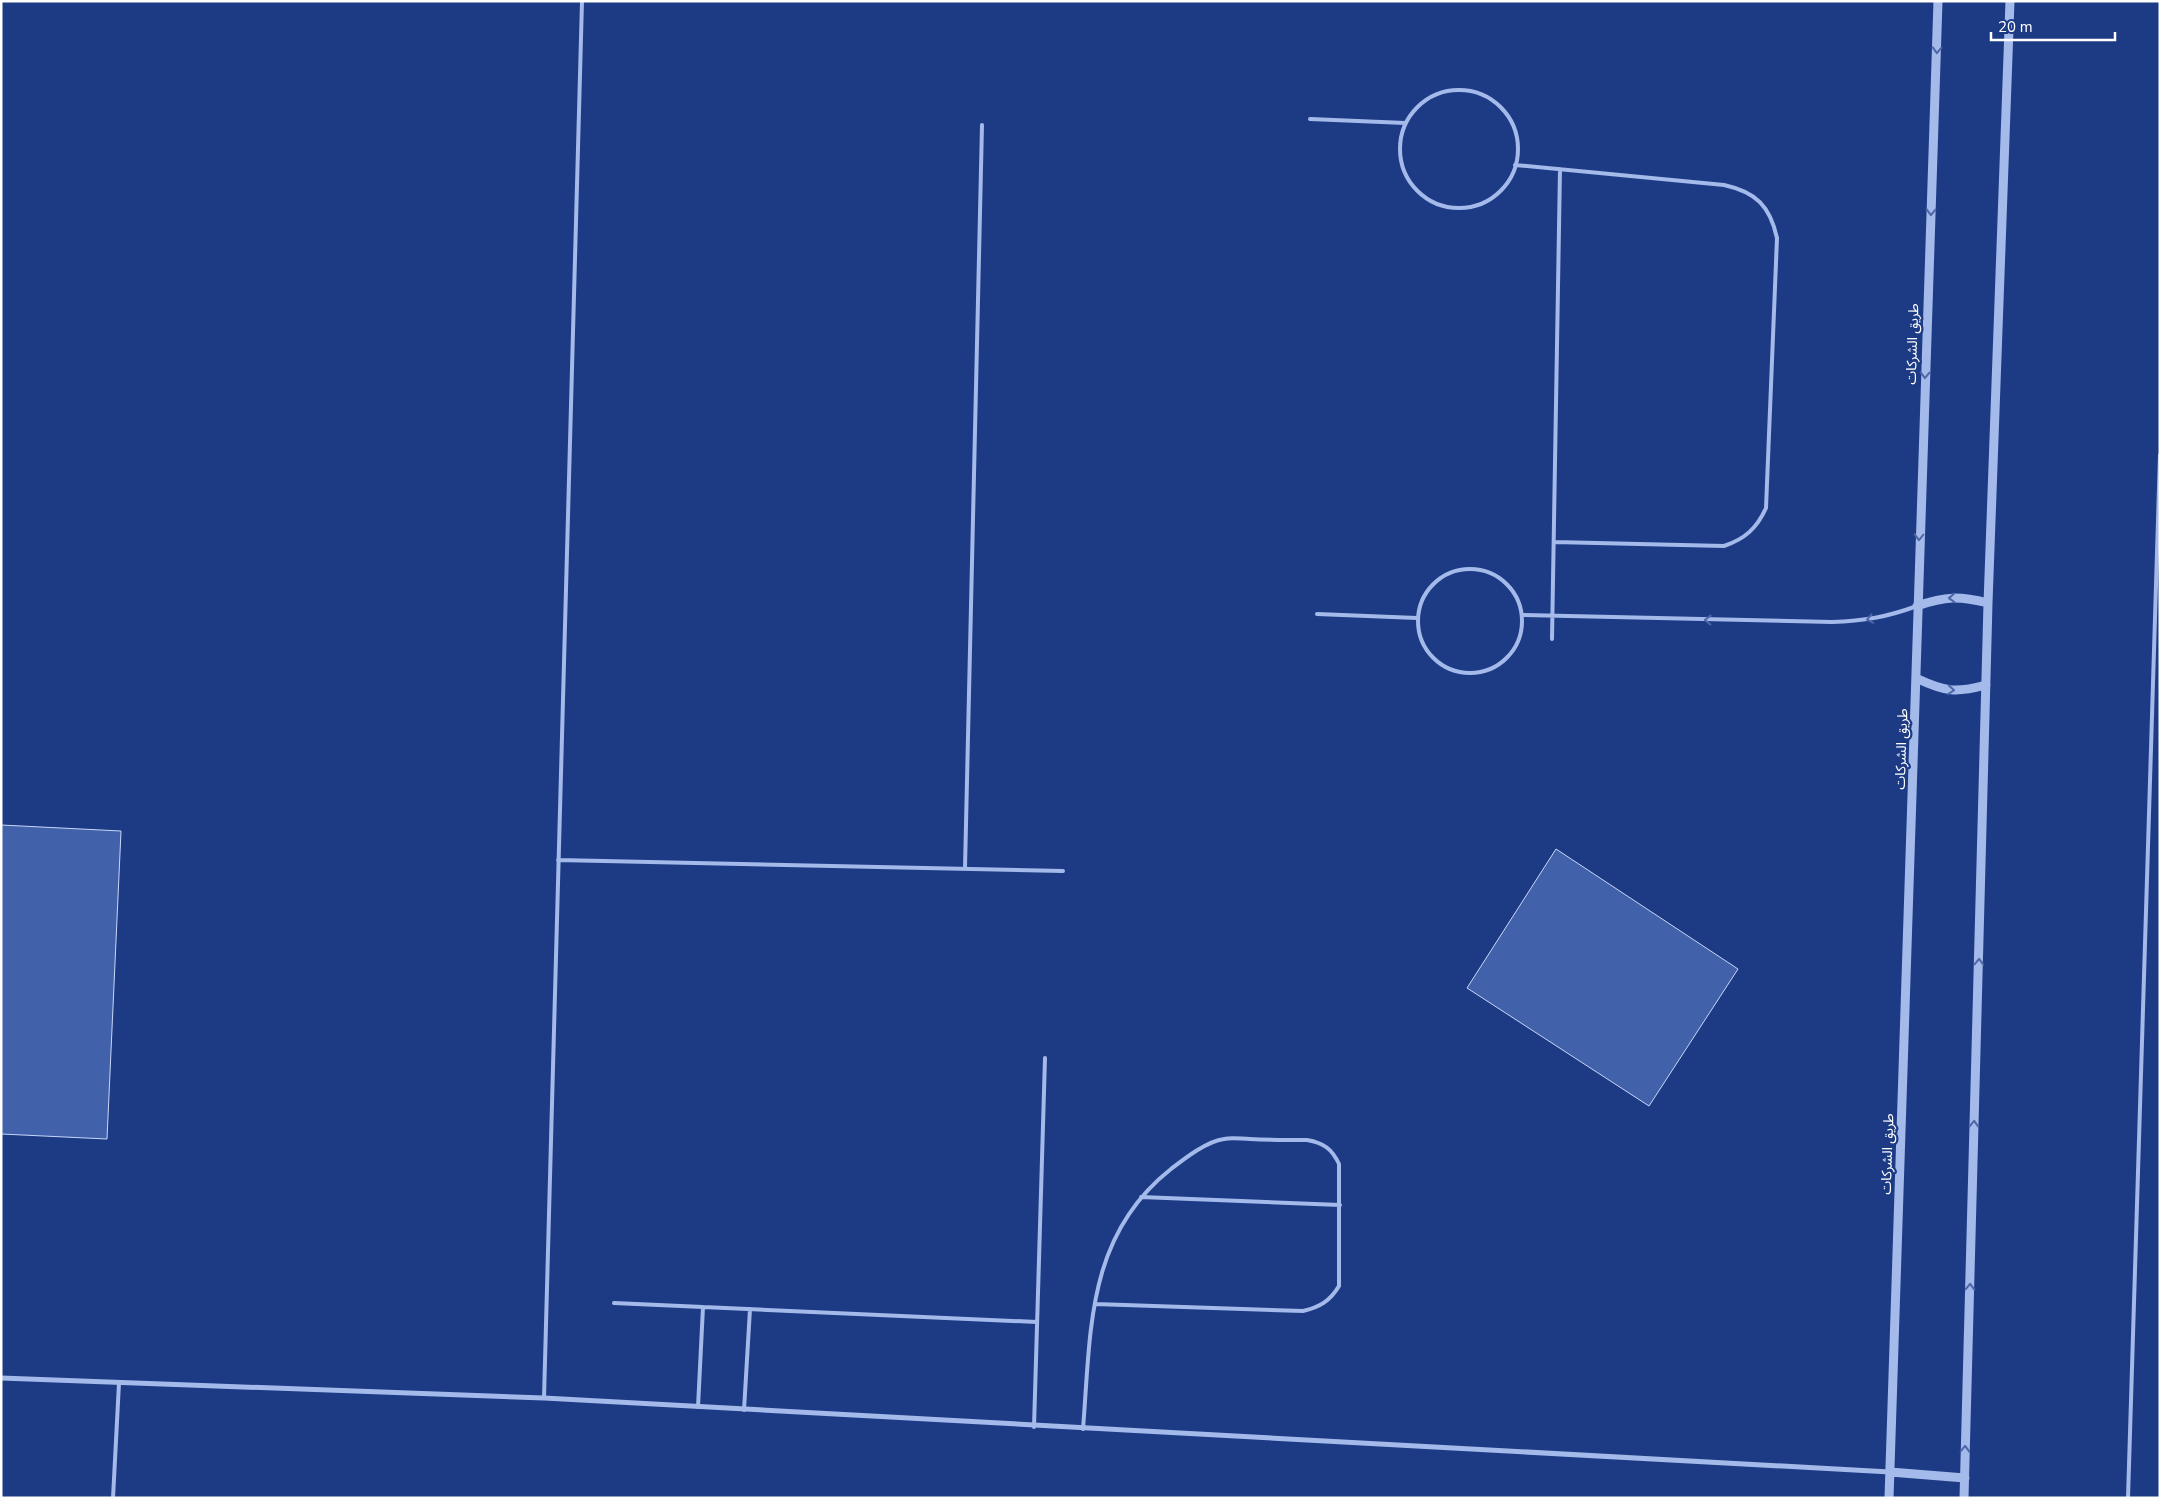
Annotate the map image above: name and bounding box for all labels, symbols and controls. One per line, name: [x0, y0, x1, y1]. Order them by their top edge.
scale bar: [1991, 10, 2115, 42]
text: 20 m: [1998, 17, 2033, 37]
one-way arrow: [1931, 46, 1942, 54]
one-way arrow: [1926, 209, 1936, 217]
street label: طريق الشركات: [1902, 303, 1923, 385]
one-way arrow: [1920, 372, 1930, 379]
one-way arrow: [1914, 533, 1925, 541]
one-way arrow: [1948, 592, 1956, 603]
one-way arrow: [1866, 614, 1875, 624]
one-way arrow: [1704, 615, 1712, 625]
one-way arrow: [1947, 684, 1955, 695]
street label: طريق الشركات: [1891, 708, 1912, 790]
one-way arrow: [1973, 957, 1984, 965]
street label: طريق الشركات: [1877, 1113, 1898, 1195]
one-way arrow: [1969, 1120, 1979, 1128]
one-way arrow: [1965, 1282, 1975, 1290]
one-way arrow: [1960, 1445, 1971, 1453]

